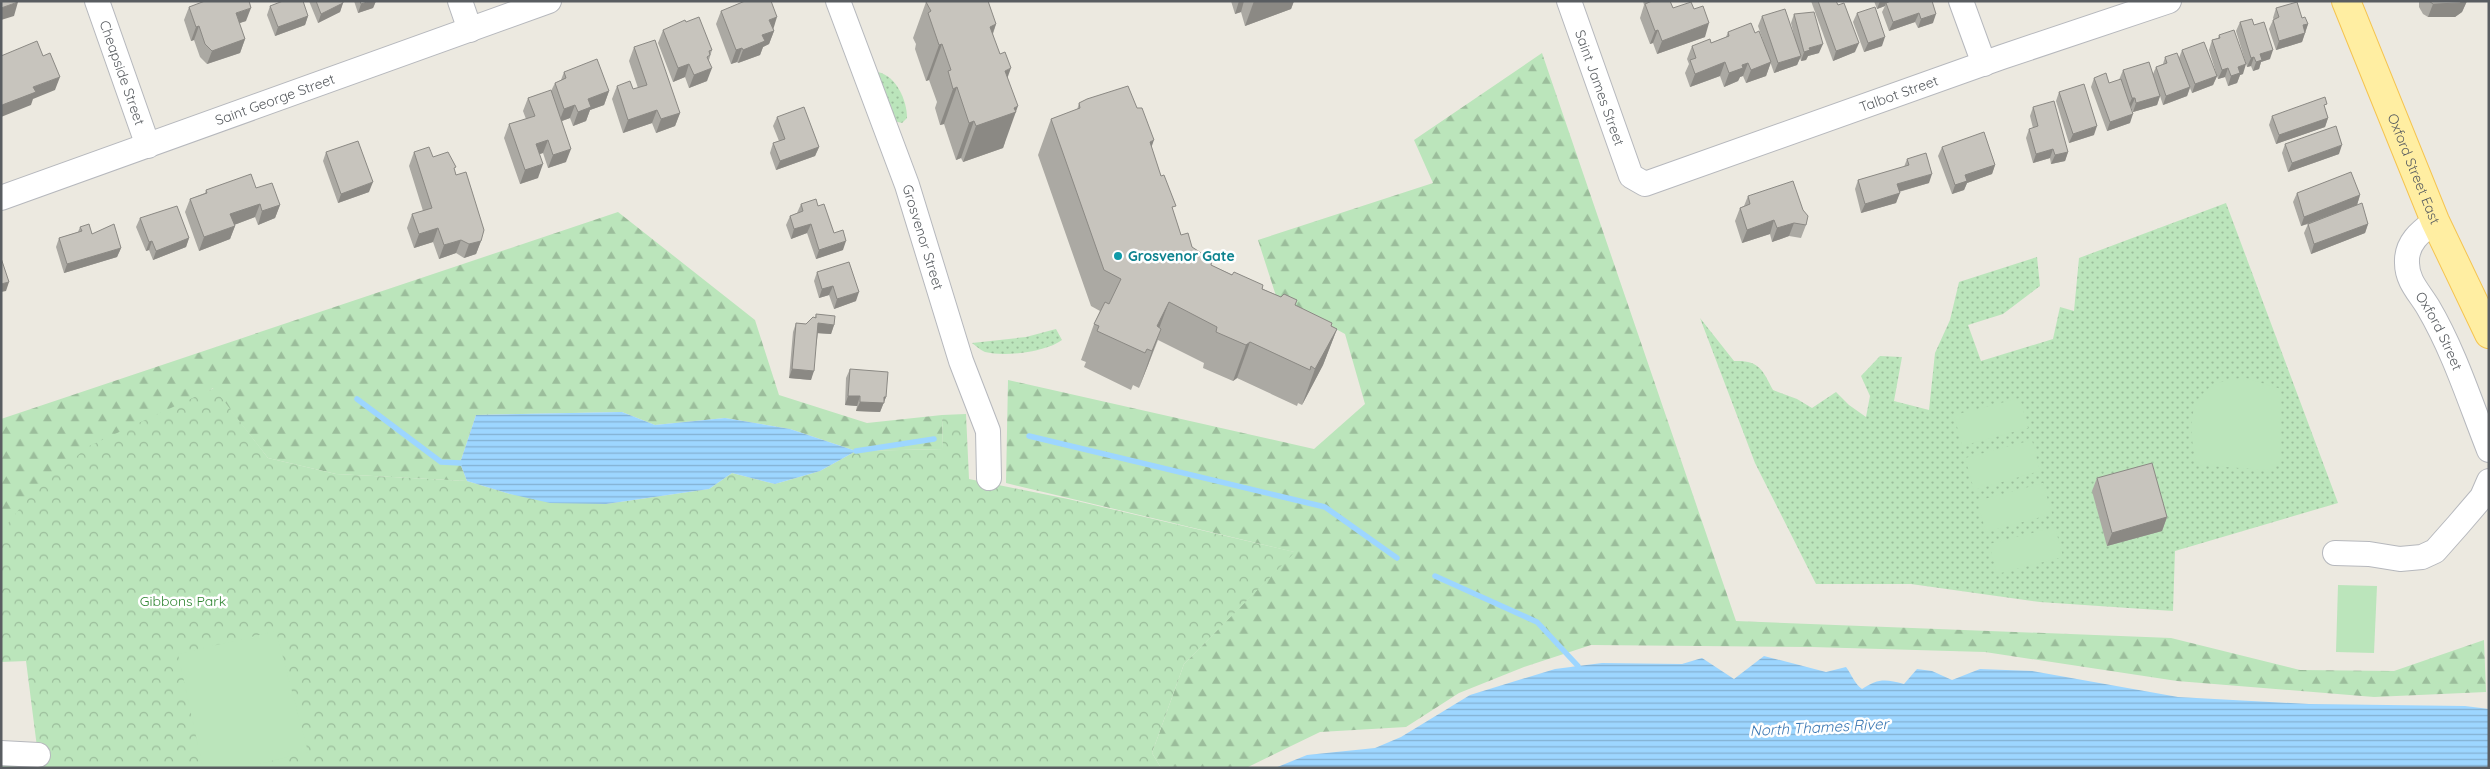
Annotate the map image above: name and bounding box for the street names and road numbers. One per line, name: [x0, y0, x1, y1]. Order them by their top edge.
street label: Cheapside Street: [95, 18, 149, 128]
street label: Saint James Street: [1571, 27, 1629, 148]
street label: Saint George Street: [213, 70, 337, 129]
street label: Talbot Street: [1857, 71, 1941, 116]
street label: Oxford Street East: [2383, 111, 2444, 227]
street label: Grosvenor Street: [898, 182, 948, 292]
street label: Oxford Street: [2411, 288, 2467, 373]

